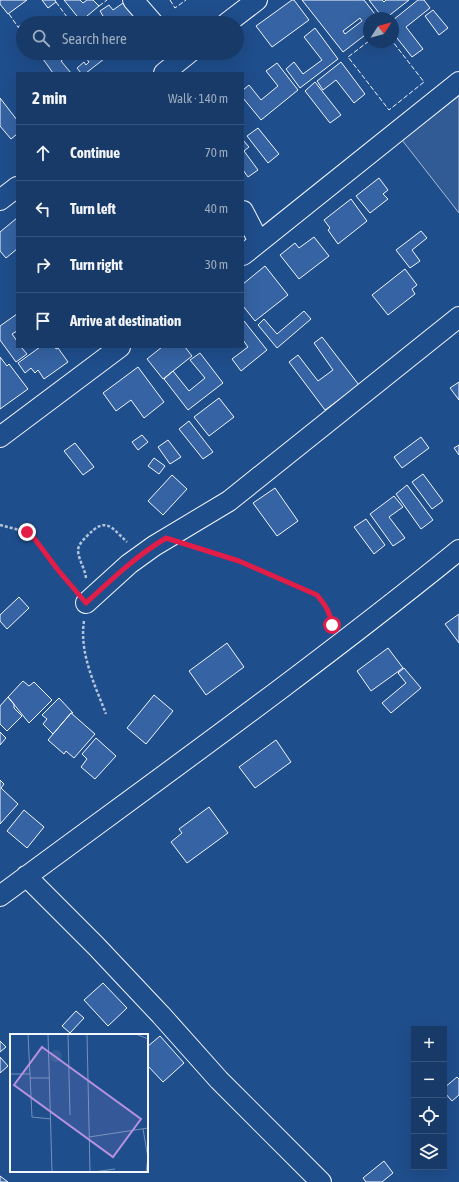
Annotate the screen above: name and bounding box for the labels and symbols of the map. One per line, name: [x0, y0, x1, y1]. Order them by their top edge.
north arrow: [363, 12, 399, 48]
route end: [18, 523, 36, 541]
route start: [323, 616, 341, 634]
inset map: [10, 1034, 148, 1172]

